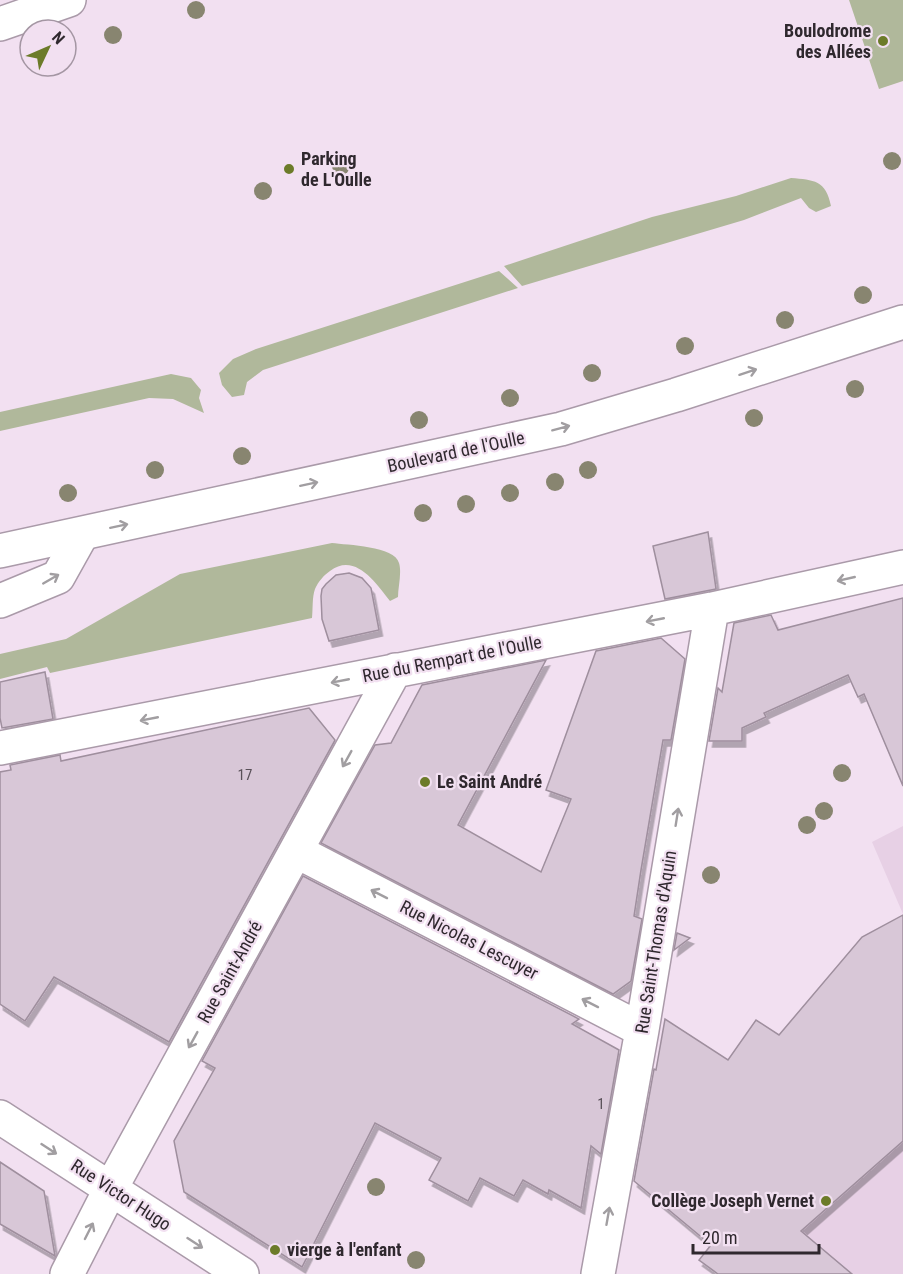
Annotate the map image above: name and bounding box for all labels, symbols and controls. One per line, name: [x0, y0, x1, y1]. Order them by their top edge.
north arrow: [18, 18, 78, 78]
place label: Boulodrome des Allées: [784, 20, 871, 62]
text: N: [48, 28, 69, 48]
marker: Boulodrome des Allées: [876, 34, 890, 48]
place label: Parking de L'Oulle: [301, 148, 372, 190]
marker: Parking de L'Oulle: [282, 162, 296, 176]
one-way arrow: [738, 366, 757, 377]
one-way arrow: [551, 422, 570, 434]
street label: Boulevard de l'Oulle: [385, 427, 526, 476]
one-way arrow: [299, 478, 319, 489]
one-way arrow: [109, 520, 128, 531]
one-way arrow: [42, 573, 59, 585]
one-way arrow: [837, 574, 856, 586]
one-way arrow: [646, 615, 666, 626]
street label: Rue du Rempart de l'Oulle: [361, 631, 543, 686]
one-way arrow: [331, 676, 350, 687]
one-way arrow: [139, 714, 159, 725]
one-way arrow: [341, 749, 352, 767]
house number: 17: [238, 766, 252, 784]
place label: Le Saint André: [437, 771, 543, 792]
marker: Le Saint André: [418, 775, 432, 789]
one-way arrow: [672, 808, 683, 828]
street label: Rue Saint-Thomas d'Aquin: [631, 849, 680, 1035]
one-way arrow: [371, 888, 389, 899]
street label: Rue Nicolas Lescuyer: [397, 896, 542, 984]
street label: Rue Saint-André: [193, 917, 266, 1026]
one-way arrow: [582, 997, 599, 1009]
one-way arrow: [187, 1031, 199, 1048]
house number: 1: [597, 1095, 605, 1113]
one-way arrow: [40, 1143, 57, 1155]
street label: Rue Victor Hugo: [67, 1154, 175, 1235]
place label: Collège Joseph Vernet: [651, 1190, 814, 1211]
marker: Collège Joseph Vernet: [819, 1194, 833, 1208]
one-way arrow: [603, 1207, 614, 1227]
scale bar: [693, 1217, 819, 1255]
one-way arrow: [84, 1223, 95, 1241]
text: 20 m: [702, 1227, 737, 1248]
one-way arrow: [187, 1237, 203, 1249]
place label: vierge à l'enfant: [287, 1239, 402, 1260]
marker: vierge à l'enfant: [268, 1243, 282, 1257]

